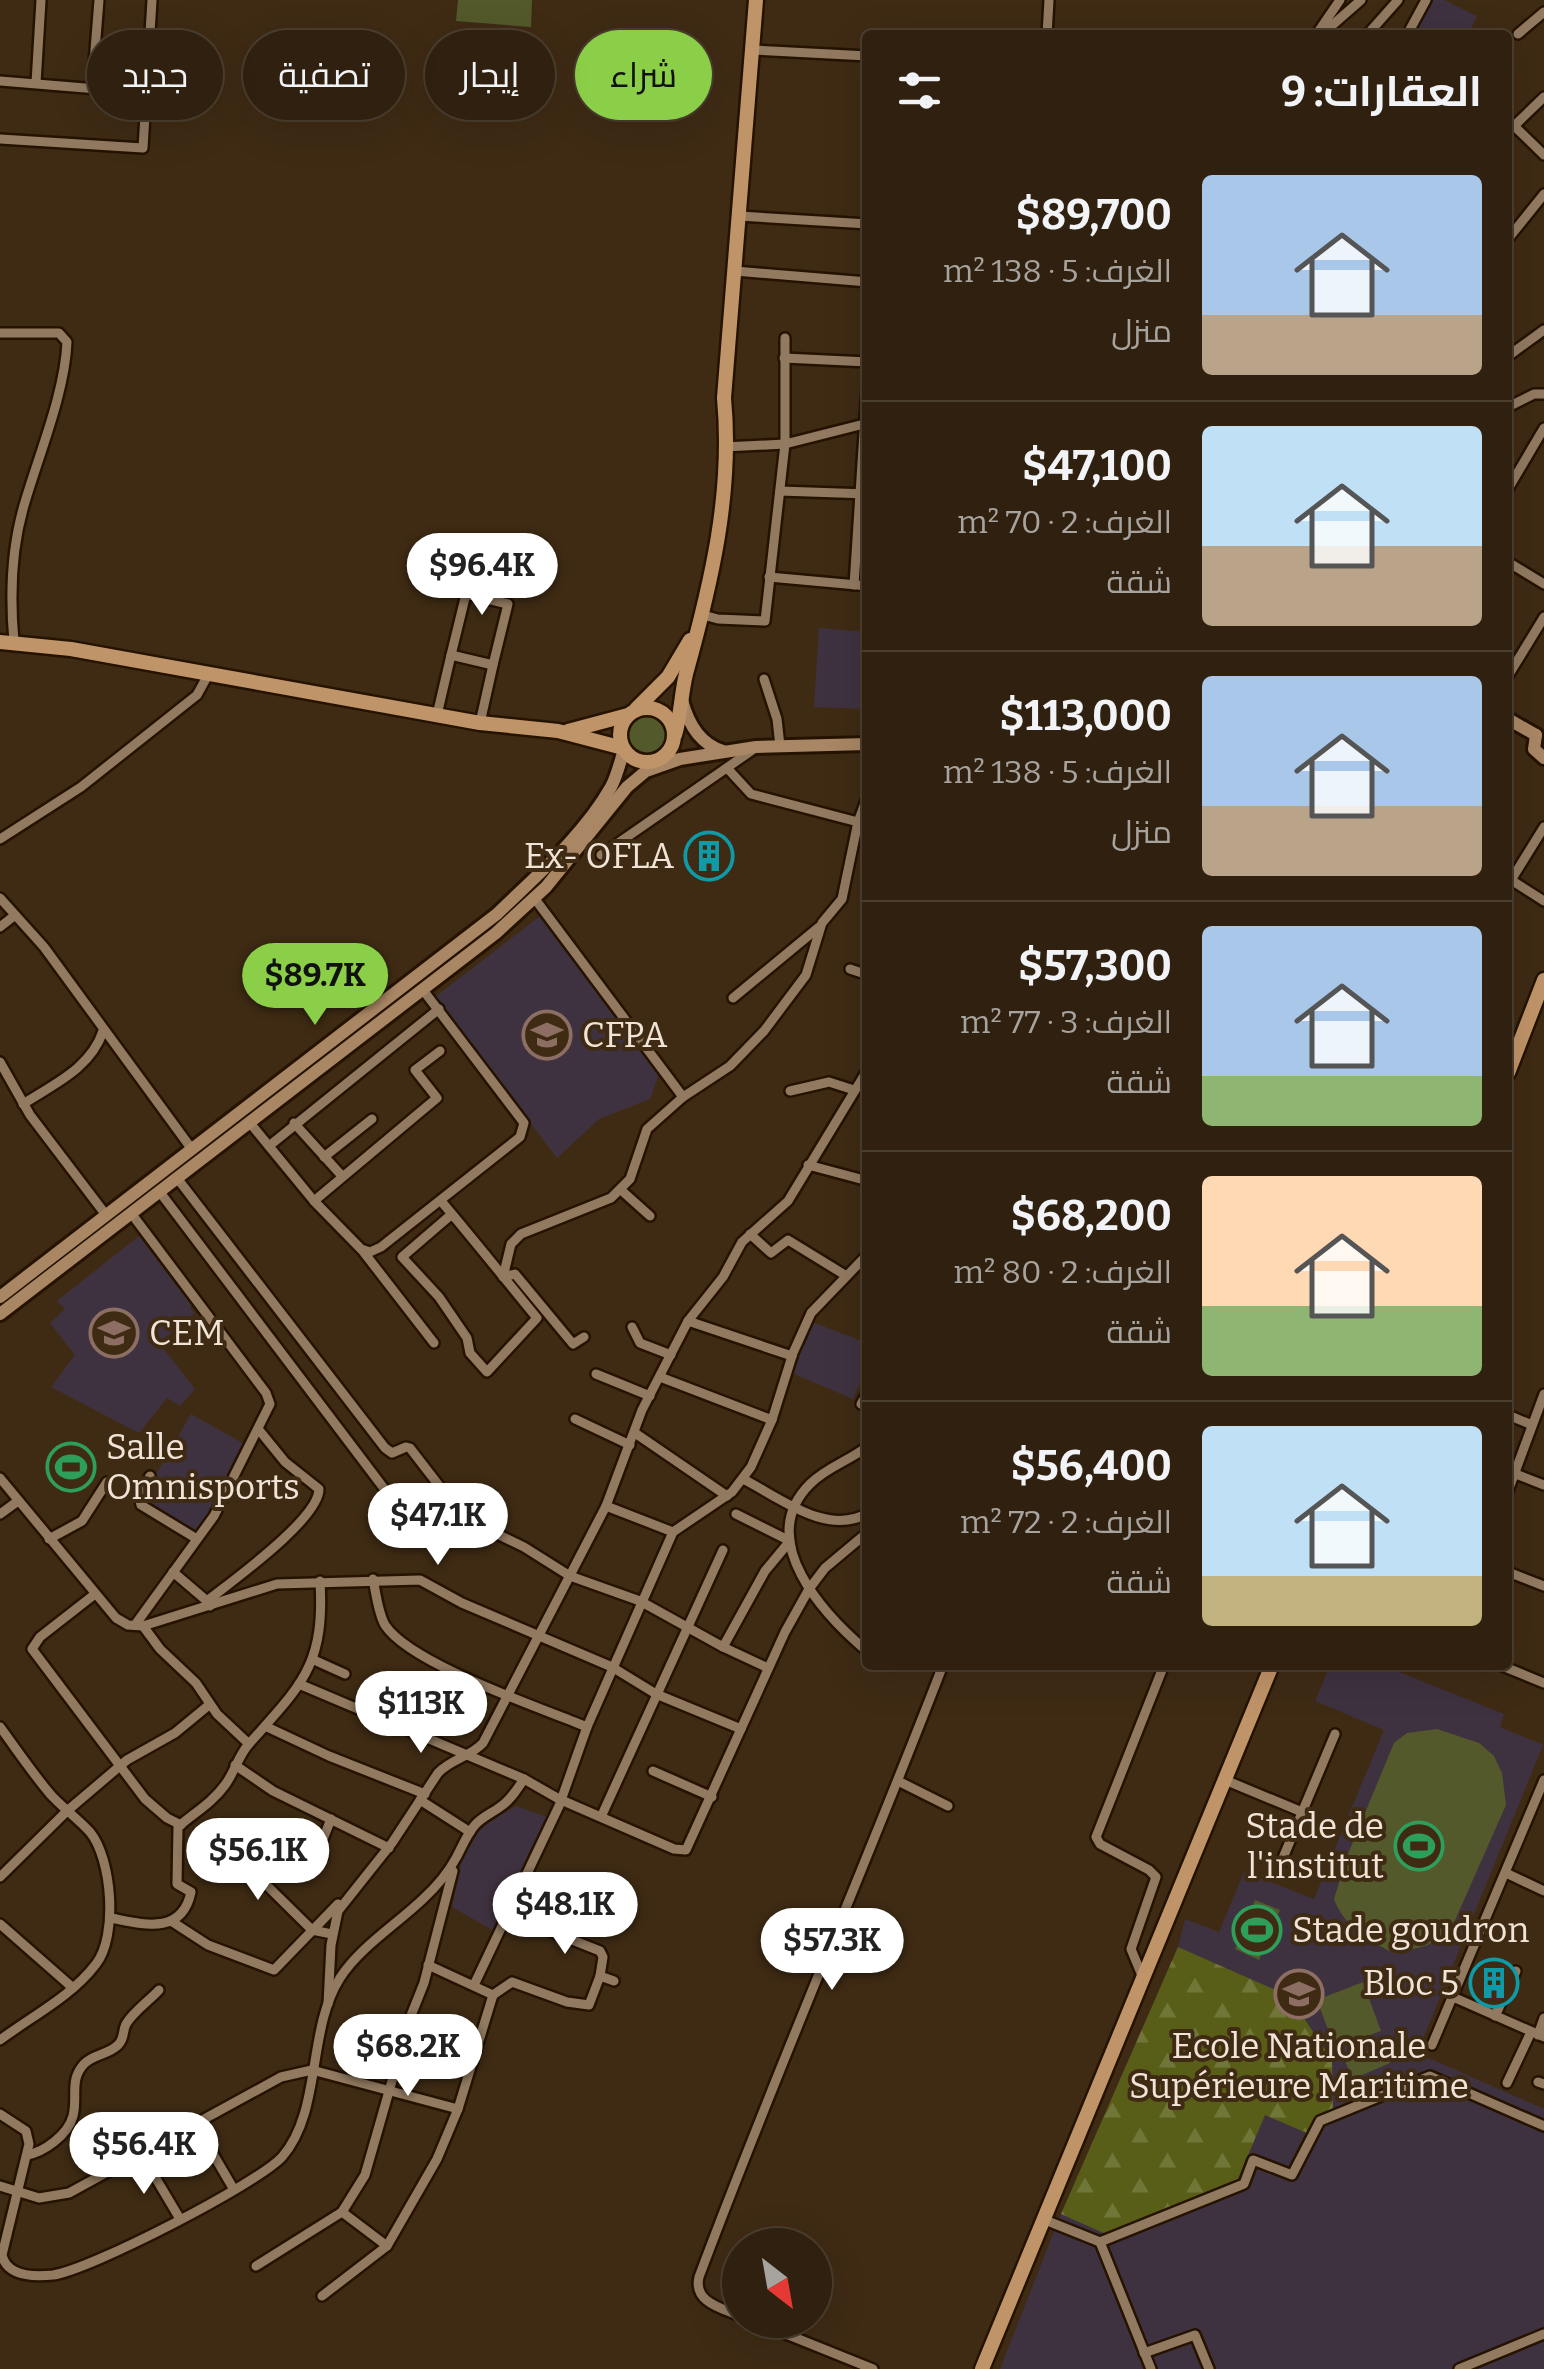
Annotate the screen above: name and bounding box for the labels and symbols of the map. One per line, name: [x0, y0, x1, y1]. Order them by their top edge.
pin: $96.4K: [401, 533, 563, 618]
building icon: Ex- OFLA: [683, 830, 735, 882]
place label: Ex- OFLA: [524, 835, 674, 877]
pin: $89.7K: [234, 943, 396, 1028]
school or university icon: CFPA: [521, 1009, 573, 1061]
place label: CFPA: [582, 1014, 667, 1056]
school or university icon: CEM: [88, 1307, 140, 1359]
place label: CEM: [149, 1312, 225, 1354]
place label: Salle Omnisports: [106, 1426, 300, 1508]
sports icon: Salle Omnisports: [45, 1441, 97, 1493]
pin: $47.1K: [357, 1483, 519, 1568]
pin: $113K: [351, 1671, 491, 1756]
place label: Stade de l'institut: [1245, 1805, 1384, 1887]
pin: $56.1K: [177, 1818, 339, 1903]
sports icon: Stade de l'institut: [1393, 1820, 1445, 1872]
pin: $48.1K: [484, 1872, 646, 1957]
sports icon: Stade goudron: [1231, 1904, 1283, 1956]
pin: $57.3K: [751, 1908, 913, 1993]
place label: Stade goudron: [1292, 1909, 1530, 1951]
building icon: Bloc 5: [1468, 1957, 1520, 2009]
place label: Bloc 5: [1363, 1962, 1459, 2004]
school or university icon: Ecole Nationale Supérieure Maritime: [1273, 1968, 1325, 2020]
pin: $68.2K: [327, 2014, 489, 2099]
place label: Ecole Nationale Supérieure Maritime: [1129, 2025, 1469, 2107]
pin: $56.4K: [63, 2112, 225, 2197]
north arrow: [722, 2228, 832, 2338]

